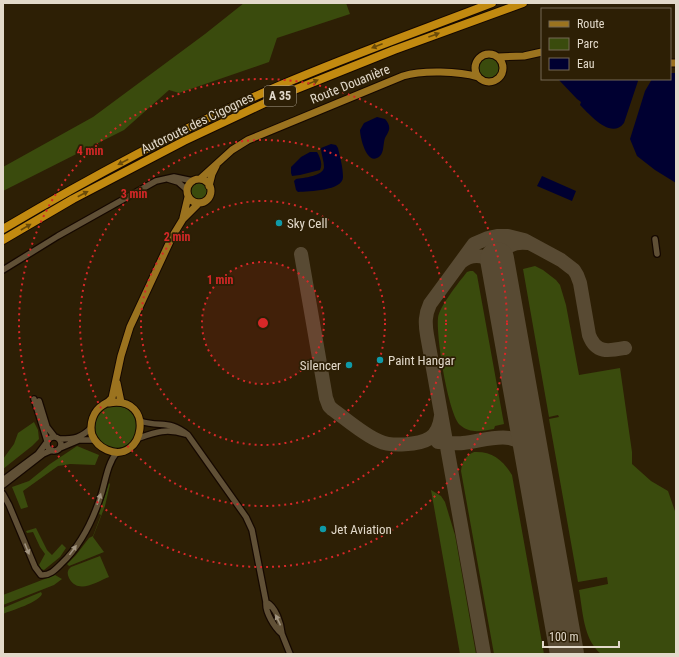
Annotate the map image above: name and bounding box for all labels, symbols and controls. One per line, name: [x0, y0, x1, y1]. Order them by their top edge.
legend: [541, 8, 671, 80]
text: Route: [577, 17, 605, 31]
one-way arrow: [429, 32, 441, 38]
text: Parc: [577, 37, 599, 51]
one-way arrow: [371, 44, 383, 50]
text: Eau: [577, 57, 595, 71]
street label: Route Douanière: [308, 61, 392, 107]
one-way arrow: [308, 79, 320, 85]
road number: A 35: [264, 86, 296, 106]
street label: Autoroute des Cigognes: [138, 89, 256, 157]
text: 4 min: [77, 144, 103, 158]
one-way arrow: [117, 159, 129, 165]
text: 3 min: [121, 187, 147, 201]
one-way arrow: [77, 191, 89, 197]
place label: Sky Cell: [287, 216, 327, 231]
marker: Sky Cell: [274, 218, 284, 228]
one-way arrow: [20, 223, 32, 230]
text: 2 min: [164, 230, 190, 244]
text: 1 min: [207, 273, 233, 287]
centre of rings: [256, 316, 270, 330]
place label: Paint Hangar: [388, 353, 455, 368]
marker: Paint Hangar: [375, 355, 385, 365]
place label: Silencer: [300, 358, 341, 373]
marker: Silencer: [344, 360, 354, 370]
one-way arrow: [96, 492, 102, 504]
place label: Jet Aviation: [331, 522, 392, 537]
marker: Jet Aviation: [318, 524, 328, 534]
one-way arrow: [25, 544, 31, 556]
one-way arrow: [69, 544, 77, 555]
one-way arrow: [275, 614, 281, 626]
scale bar: [543, 623, 619, 649]
text: 100 m: [549, 630, 579, 644]

